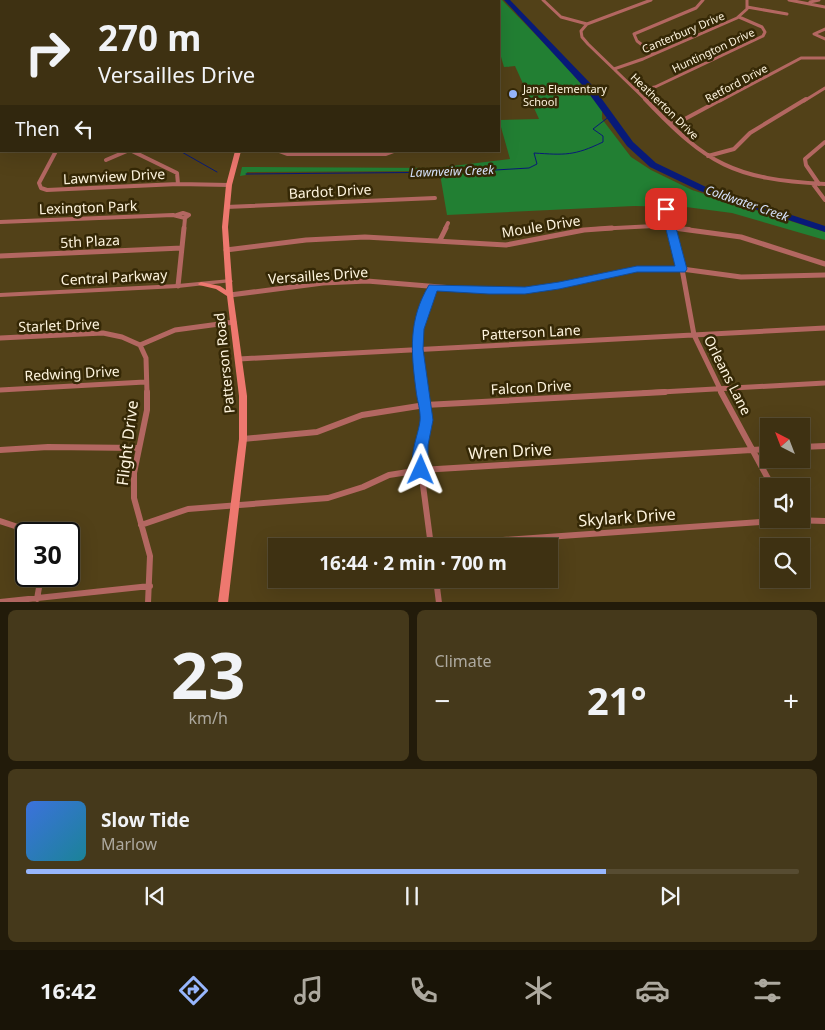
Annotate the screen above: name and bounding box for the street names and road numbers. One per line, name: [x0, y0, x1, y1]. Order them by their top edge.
street label: Canterbury Drive: [639, 8, 727, 56]
street label: Huntington Drive: [669, 24, 757, 76]
street label: Retford Drive: [702, 60, 770, 106]
street label: Heatherton Drive: [628, 70, 702, 142]
street label: Lawnview Drive: [62, 164, 166, 188]
street label: Bardot Drive: [288, 179, 372, 203]
street label: Lexington Park: [38, 196, 138, 218]
street label: Moule Drive: [500, 210, 582, 242]
street label: 5th Plaza: [60, 230, 120, 252]
street label: Versailles Drive: [267, 262, 369, 288]
street label: Central Parkway: [60, 265, 169, 289]
street label: Patterson Road: [209, 312, 239, 414]
street label: Starlet Drive: [18, 314, 100, 336]
street label: Patterson Lane: [481, 320, 581, 344]
street label: Orleans Lane: [700, 332, 756, 418]
street label: Redwing Drive: [24, 361, 120, 385]
street label: Falcon Drive: [490, 375, 572, 399]
street label: Flight Drive: [111, 399, 143, 487]
street label: Wren Drive: [468, 438, 552, 464]
street label: Skylark Drive: [578, 503, 676, 531]

